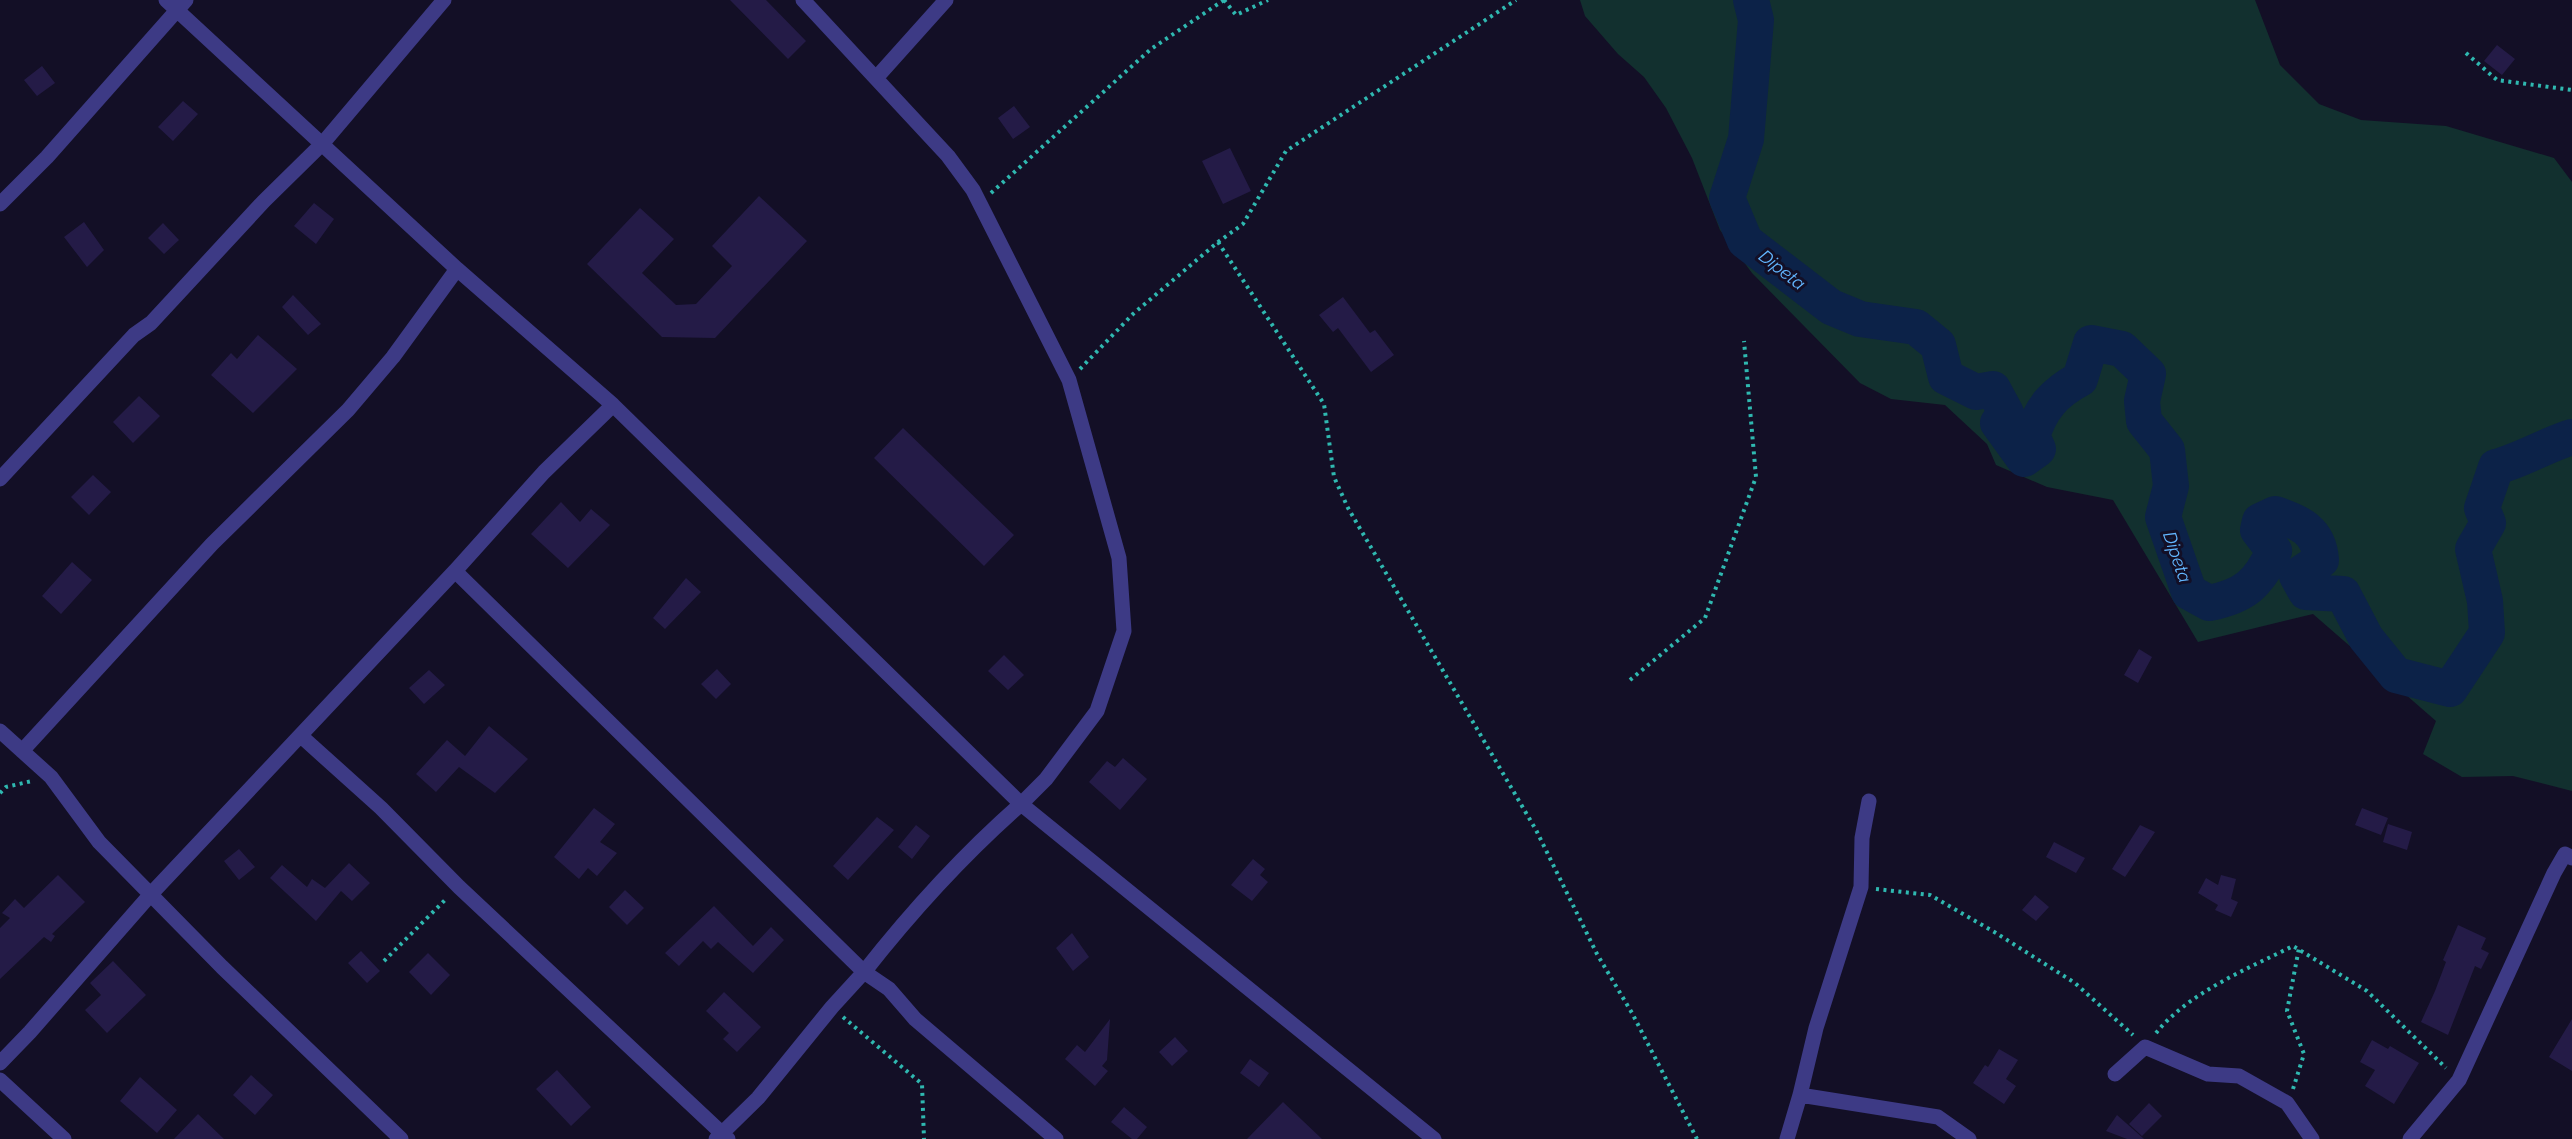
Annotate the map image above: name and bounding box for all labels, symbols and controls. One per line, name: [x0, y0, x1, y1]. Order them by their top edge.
water label: Dipeta: [1755, 245, 1810, 294]
water label: Dipeta: [2159, 528, 2196, 585]

